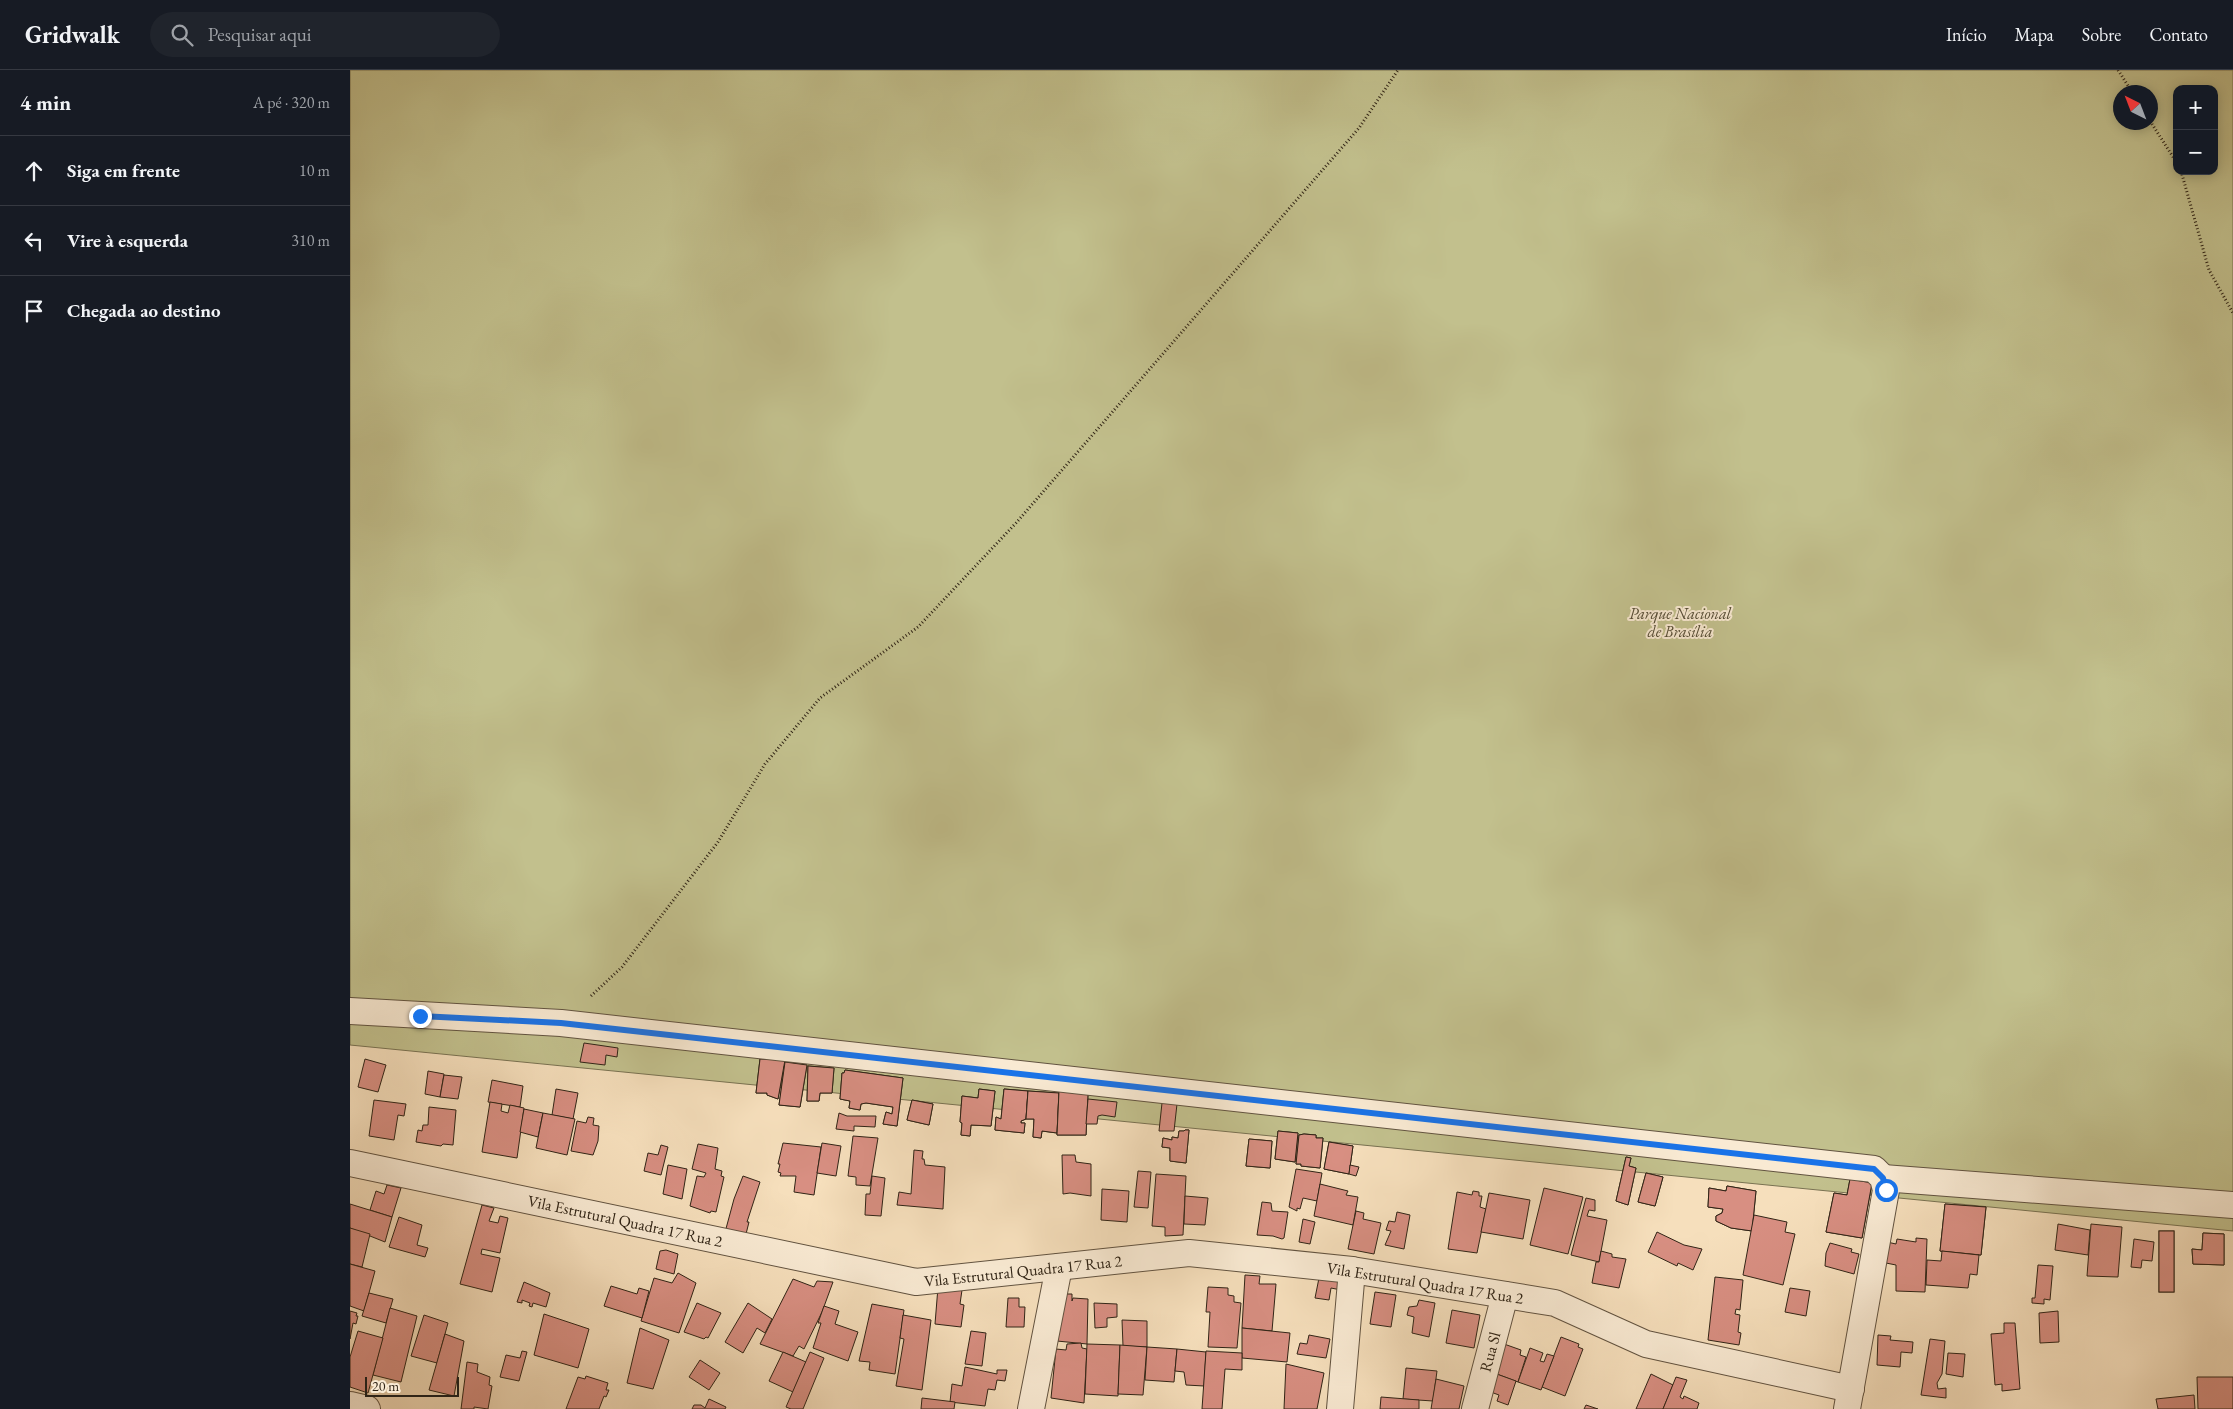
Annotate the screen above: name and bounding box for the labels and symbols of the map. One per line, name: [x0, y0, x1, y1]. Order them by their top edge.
north arrow: [2113, 85, 2158, 130]
park label: Parque Nacional de Brasília: [1629, 603, 1732, 642]
route end: [409, 1005, 432, 1028]
route start: [1875, 1179, 1898, 1202]
street label: Vila Estrutural Quadra 17 Rua 2: [526, 1190, 725, 1252]
street label: Vila Estrutural Quadra 17 Rua 2: [923, 1250, 1123, 1292]
street label: Vila Estrutural Quadra 17 Rua 2: [1325, 1257, 1525, 1309]
street label: Rua Sl: [1475, 1329, 1505, 1374]
scale bar: [365, 1374, 459, 1397]

